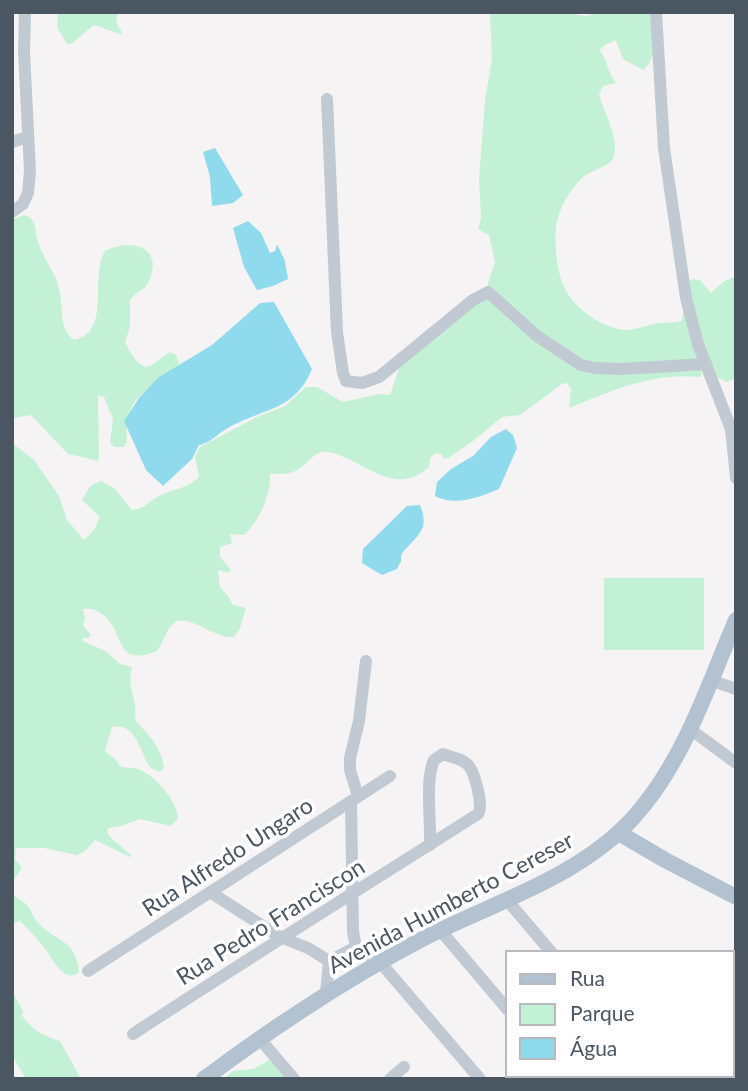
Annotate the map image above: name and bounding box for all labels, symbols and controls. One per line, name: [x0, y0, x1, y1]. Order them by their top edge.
street label: Rua Alfredo Ungaro: [136, 790, 318, 922]
street label: Avenida Humberto Cereser: [322, 825, 578, 979]
street label: Rua Pedro Franciscon: [171, 852, 369, 990]
legend: [506, 951, 734, 1077]
text: Rua: [570, 965, 605, 990]
text: Parque: [570, 1000, 635, 1025]
text: Água: [570, 1035, 617, 1060]

